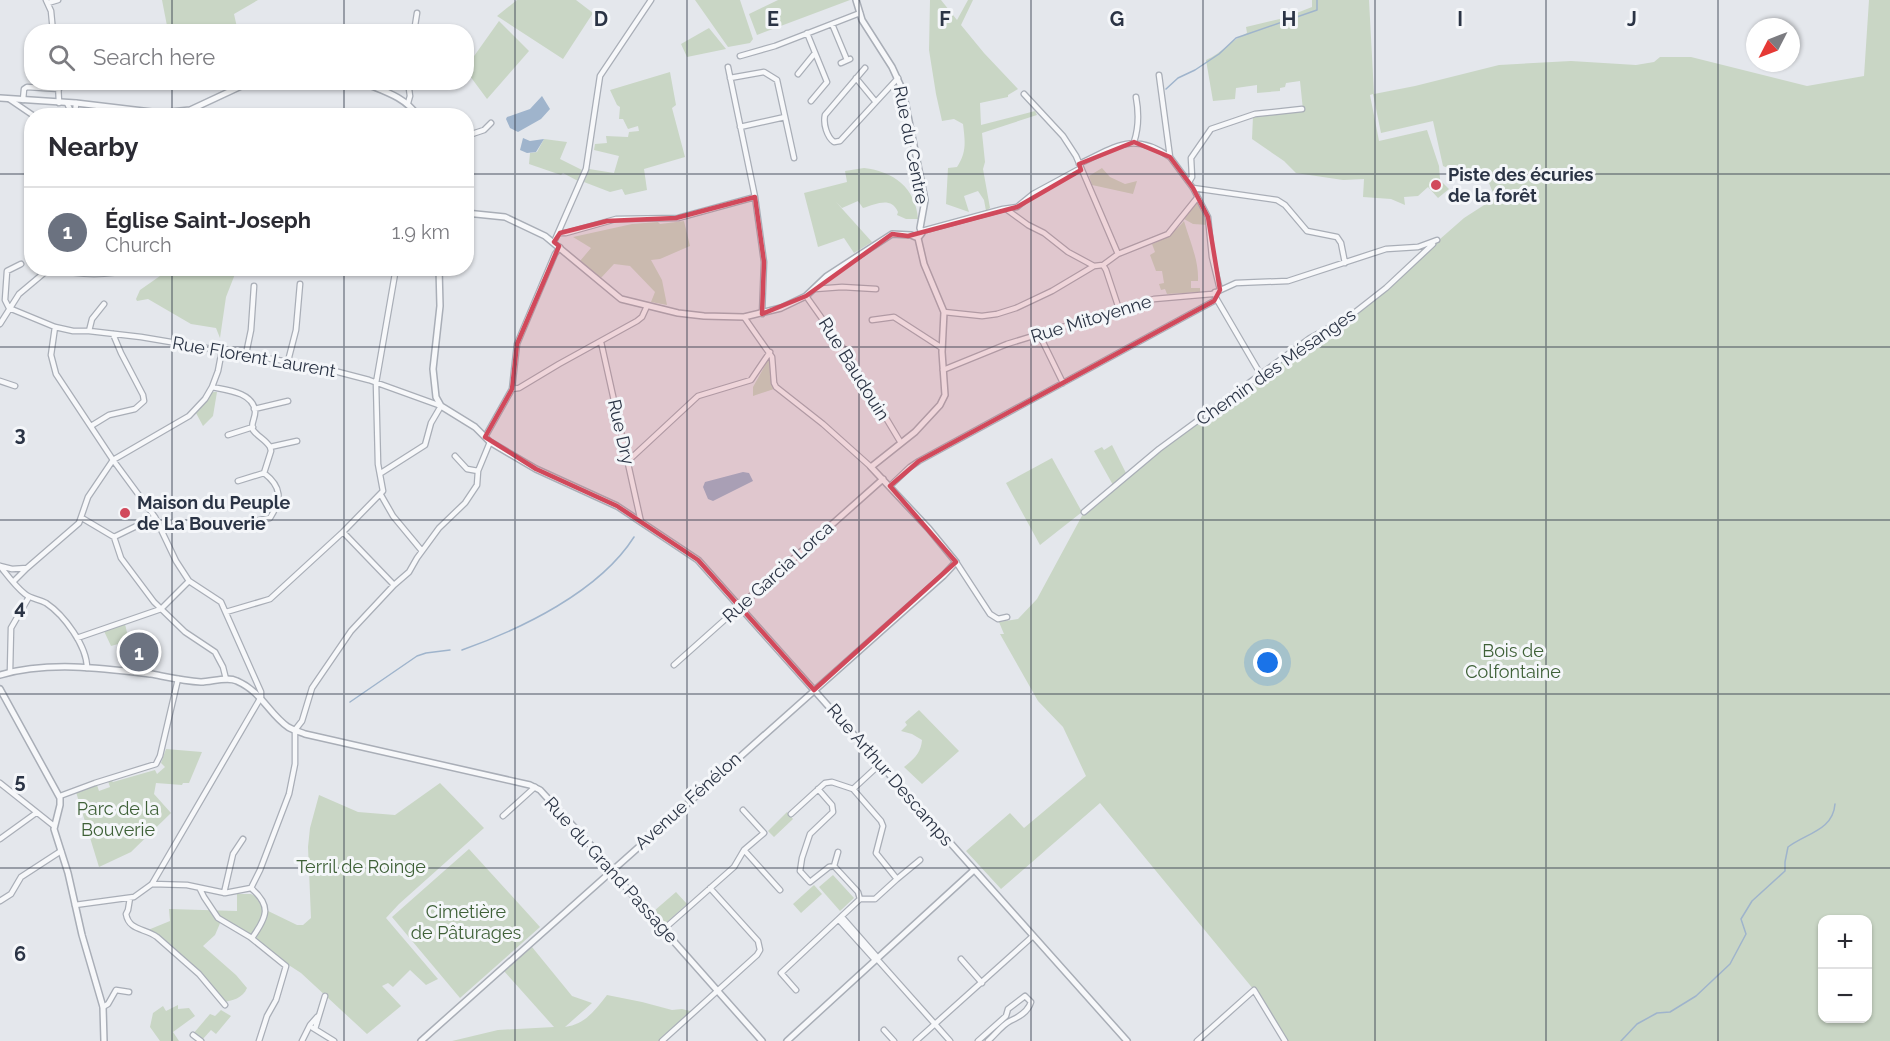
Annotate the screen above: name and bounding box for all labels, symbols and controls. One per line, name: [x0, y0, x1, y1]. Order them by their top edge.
text: D: [594, 7, 608, 31]
text: E: [767, 7, 779, 31]
text: F: [939, 7, 951, 31]
text: G: [1110, 7, 1124, 31]
text: H: [1282, 7, 1296, 31]
text: I: [1457, 7, 1463, 31]
text: J: [1627, 7, 1637, 31]
north arrow: [1746, 18, 1800, 72]
search box: [24, 24, 474, 90]
icon: search: [45, 41, 78, 74]
text: Search here: [93, 44, 215, 70]
street label: Rue du Centre: [890, 84, 933, 206]
text: Nearby: [48, 132, 138, 162]
place label: Piste des écuries de la forêt: [1448, 164, 1594, 206]
marker: Piste des écuries de la forêt: [1429, 178, 1443, 192]
text: Église Saint-Joseph: [105, 207, 311, 233]
text: 1: [63, 220, 72, 244]
text: 1.9 km: [392, 220, 450, 244]
text: Church: [105, 233, 172, 257]
street label: Rue Mitoyenne: [1028, 290, 1154, 347]
street label: Chemin des Mésanges: [1192, 303, 1360, 430]
street label: Rue Baudouin: [815, 314, 894, 424]
street label: Rue Florent Laurent: [171, 332, 337, 381]
street label: Rue Dry: [604, 397, 639, 467]
text: 3: [14, 422, 26, 446]
place label: Maison du Peuple de La Bouverie: [137, 492, 290, 534]
marker: Maison du Peuple de La Bouverie: [118, 506, 132, 520]
street label: Rue Garcia Lorca: [718, 517, 837, 627]
text: 4: [14, 595, 26, 619]
pin: 1: [120, 630, 158, 674]
park label: Bois de Colfontaine: [1465, 640, 1561, 682]
your location: [1253, 648, 1282, 677]
street label: Rue Arthur Descamps: [823, 699, 958, 850]
street label: Avenue Fénélon: [630, 747, 745, 854]
text: 5: [14, 769, 26, 793]
street label: Rue du Grand Passage: [540, 792, 683, 947]
park label: Parc de la Bouverie: [77, 798, 159, 840]
park label: Terril de Roinge: [296, 856, 426, 877]
park label: Cimetière de Pâturages: [411, 901, 521, 943]
map controls: [1818, 915, 1872, 1023]
button: +: [1818, 915, 1872, 969]
text: 6: [14, 942, 26, 966]
button: −: [1818, 969, 1872, 1023]

